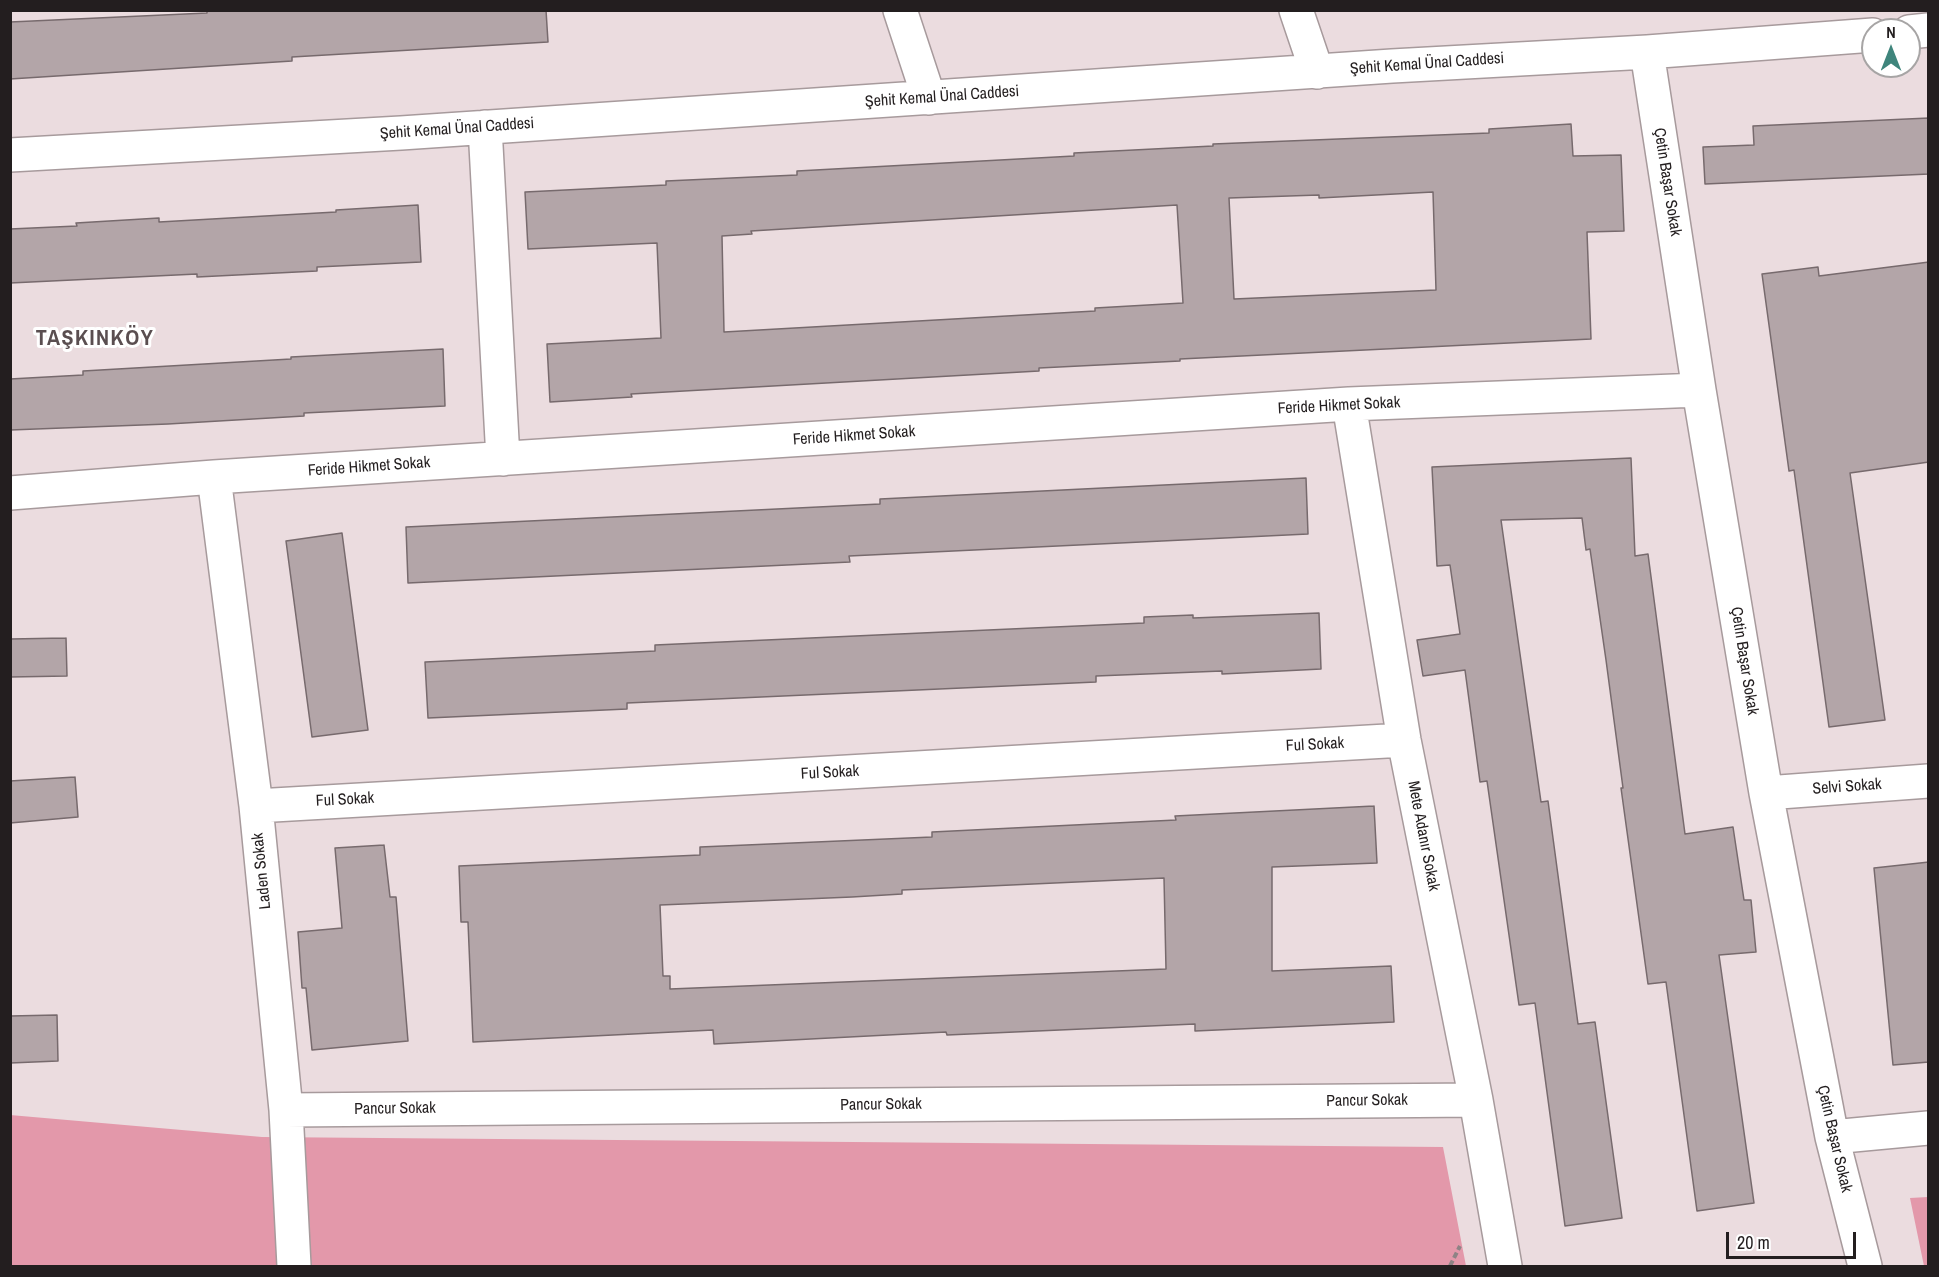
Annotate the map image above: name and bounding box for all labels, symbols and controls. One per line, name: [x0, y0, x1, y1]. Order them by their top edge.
north arrow: [1861, 18, 1921, 78]
text: N: [1886, 21, 1896, 43]
street label: Şehit Kemal Ünal Caddesi: [1349, 49, 1505, 79]
street label: Şehit Kemal Ünal Caddesi: [864, 82, 1020, 112]
street label: Şehit Kemal Ünal Caddesi: [379, 114, 535, 144]
street label: Çetin Başar Sokak: [1649, 126, 1685, 238]
district label: TAŞKINKÖY: [36, 326, 154, 352]
street label: Feride Hikmet Sokak: [1277, 393, 1401, 419]
street label: Feride Hikmet Sokak: [792, 422, 916, 450]
street label: Feride Hikmet Sokak: [307, 453, 431, 481]
street label: Çetin Başar Sokak: [1726, 605, 1762, 717]
street label: Ful Sokak: [1285, 734, 1345, 756]
street label: Ful Sokak: [800, 762, 860, 784]
street label: Selvi Sokak: [1812, 775, 1882, 799]
street label: Mete Adanır Sokak: [1403, 779, 1443, 893]
street label: Ful Sokak: [315, 789, 375, 811]
street label: Laden Sokak: [248, 832, 276, 910]
street label: Çetin Başar Sokak: [1812, 1084, 1856, 1194]
street label: Pancur Sokak: [1326, 1091, 1408, 1111]
street label: Pancur Sokak: [840, 1095, 922, 1115]
street label: Pancur Sokak: [354, 1099, 436, 1119]
scale bar: [1729, 1220, 1860, 1258]
text: 20 m: [1737, 1230, 1770, 1255]

